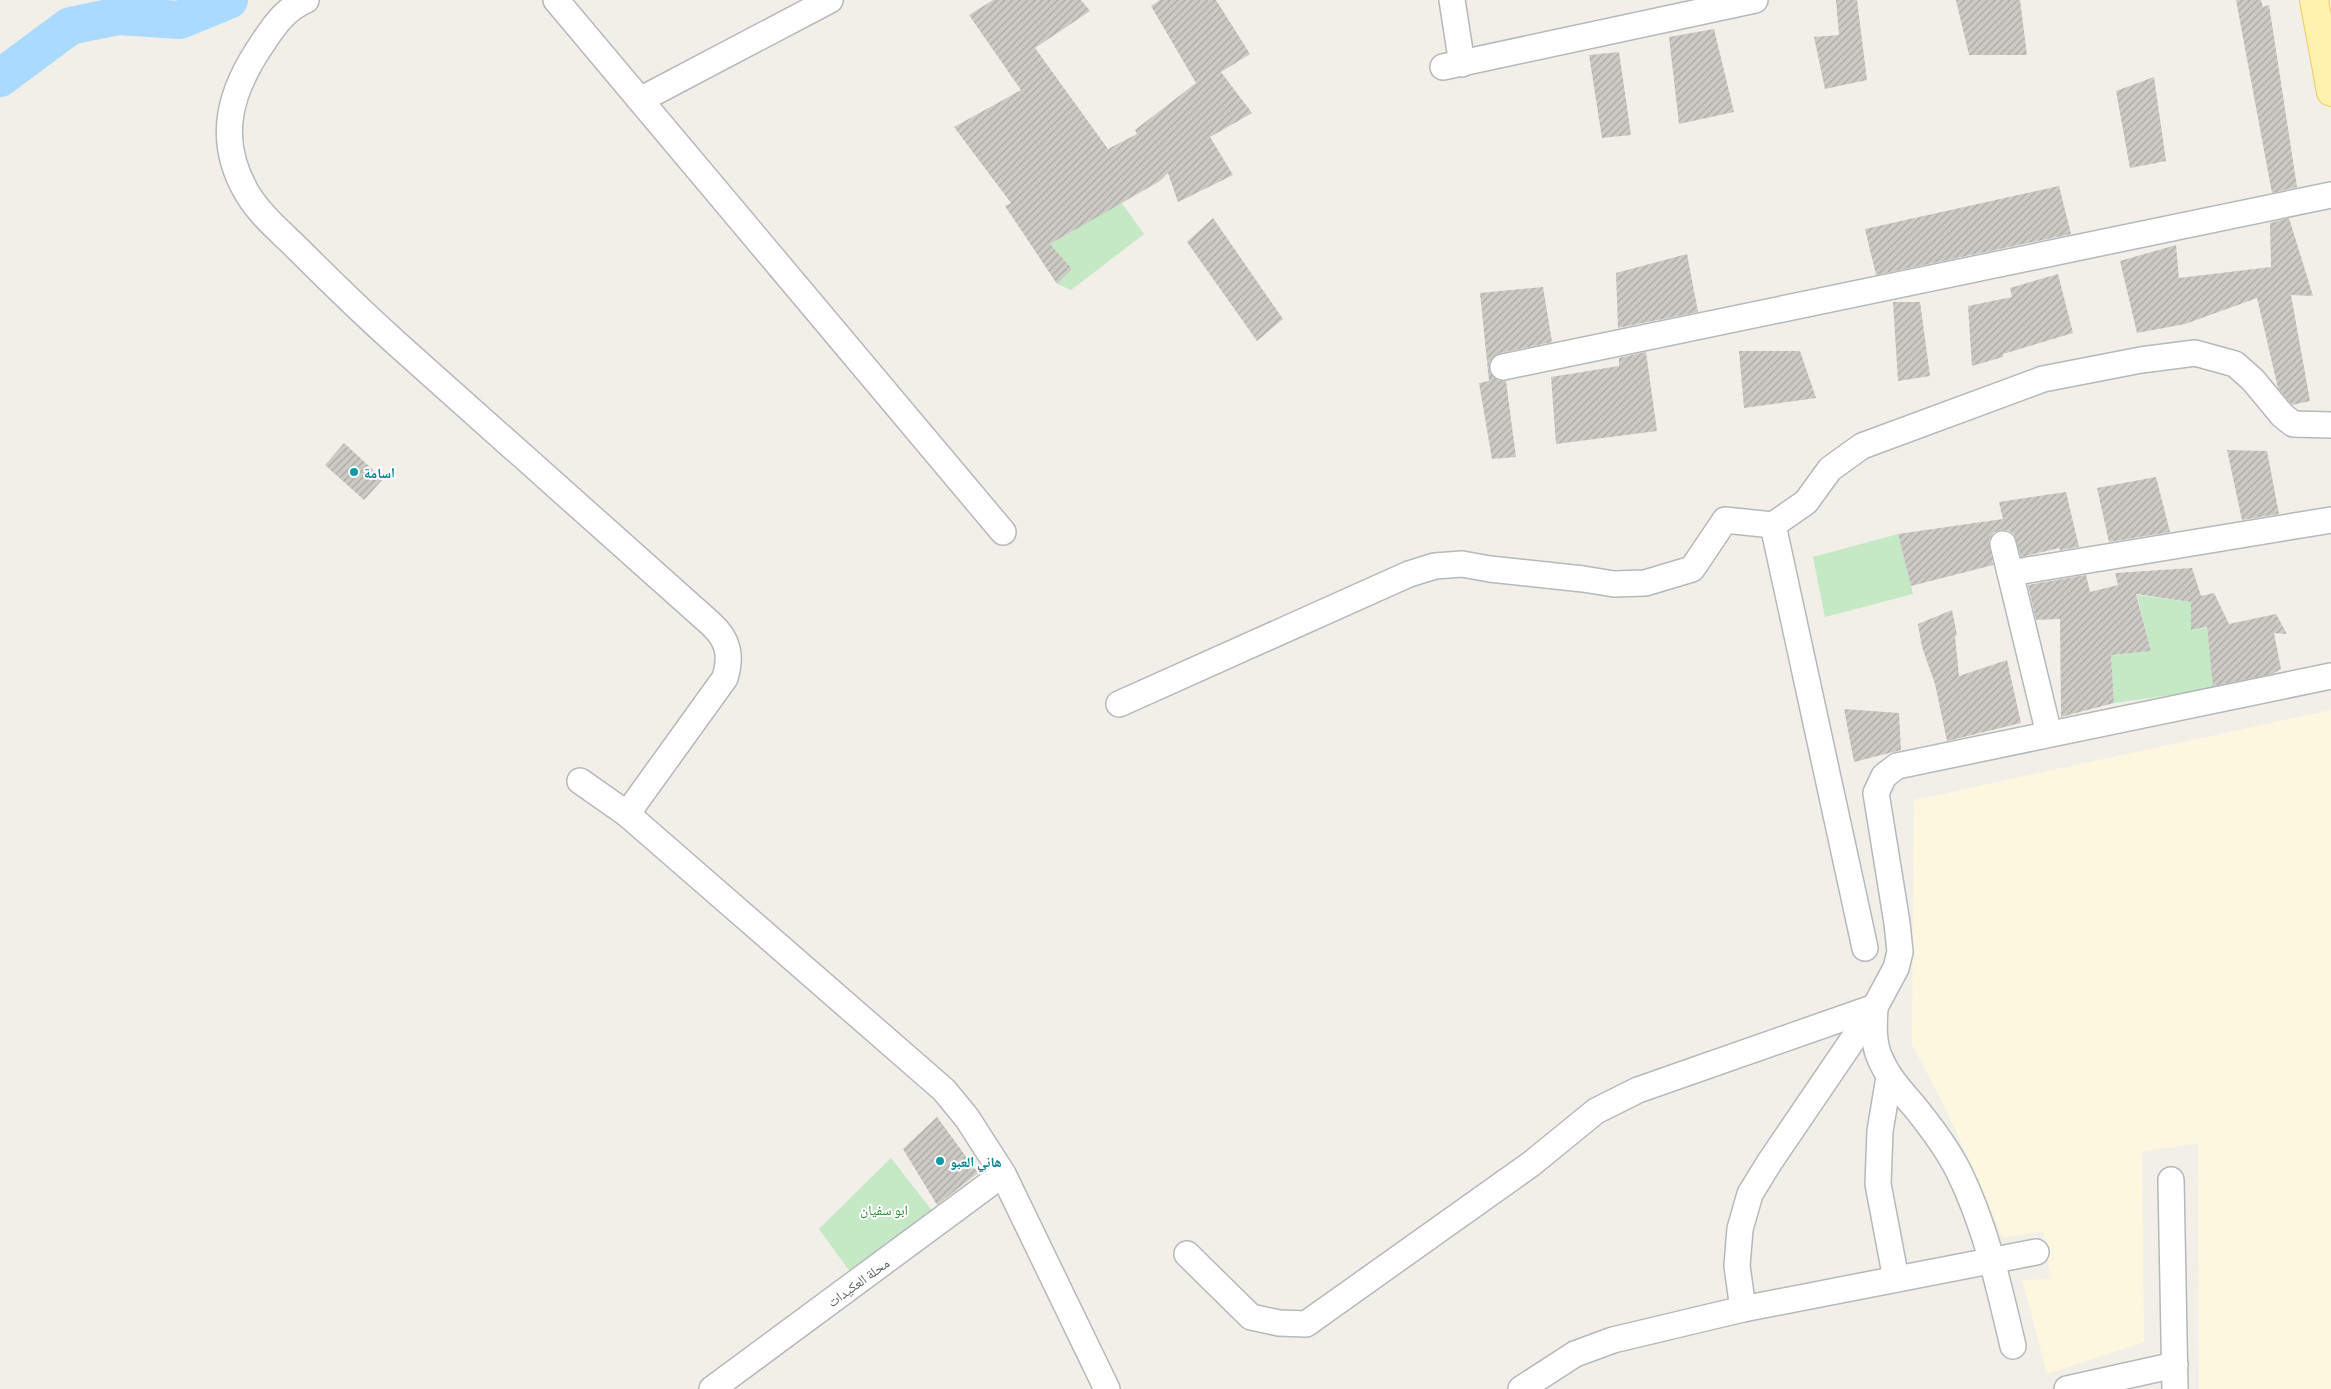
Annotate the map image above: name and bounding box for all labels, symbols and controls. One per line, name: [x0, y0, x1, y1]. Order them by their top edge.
place label: اسامة: [364, 464, 395, 481]
marker: اسامة: [348, 466, 360, 478]
place label: هاني العبو: [950, 1153, 1002, 1173]
marker: هاني العبو: [934, 1155, 946, 1167]
park label: ابو سفيان: [860, 1201, 908, 1219]
street label: محلة العكيدات: [824, 1254, 892, 1310]

